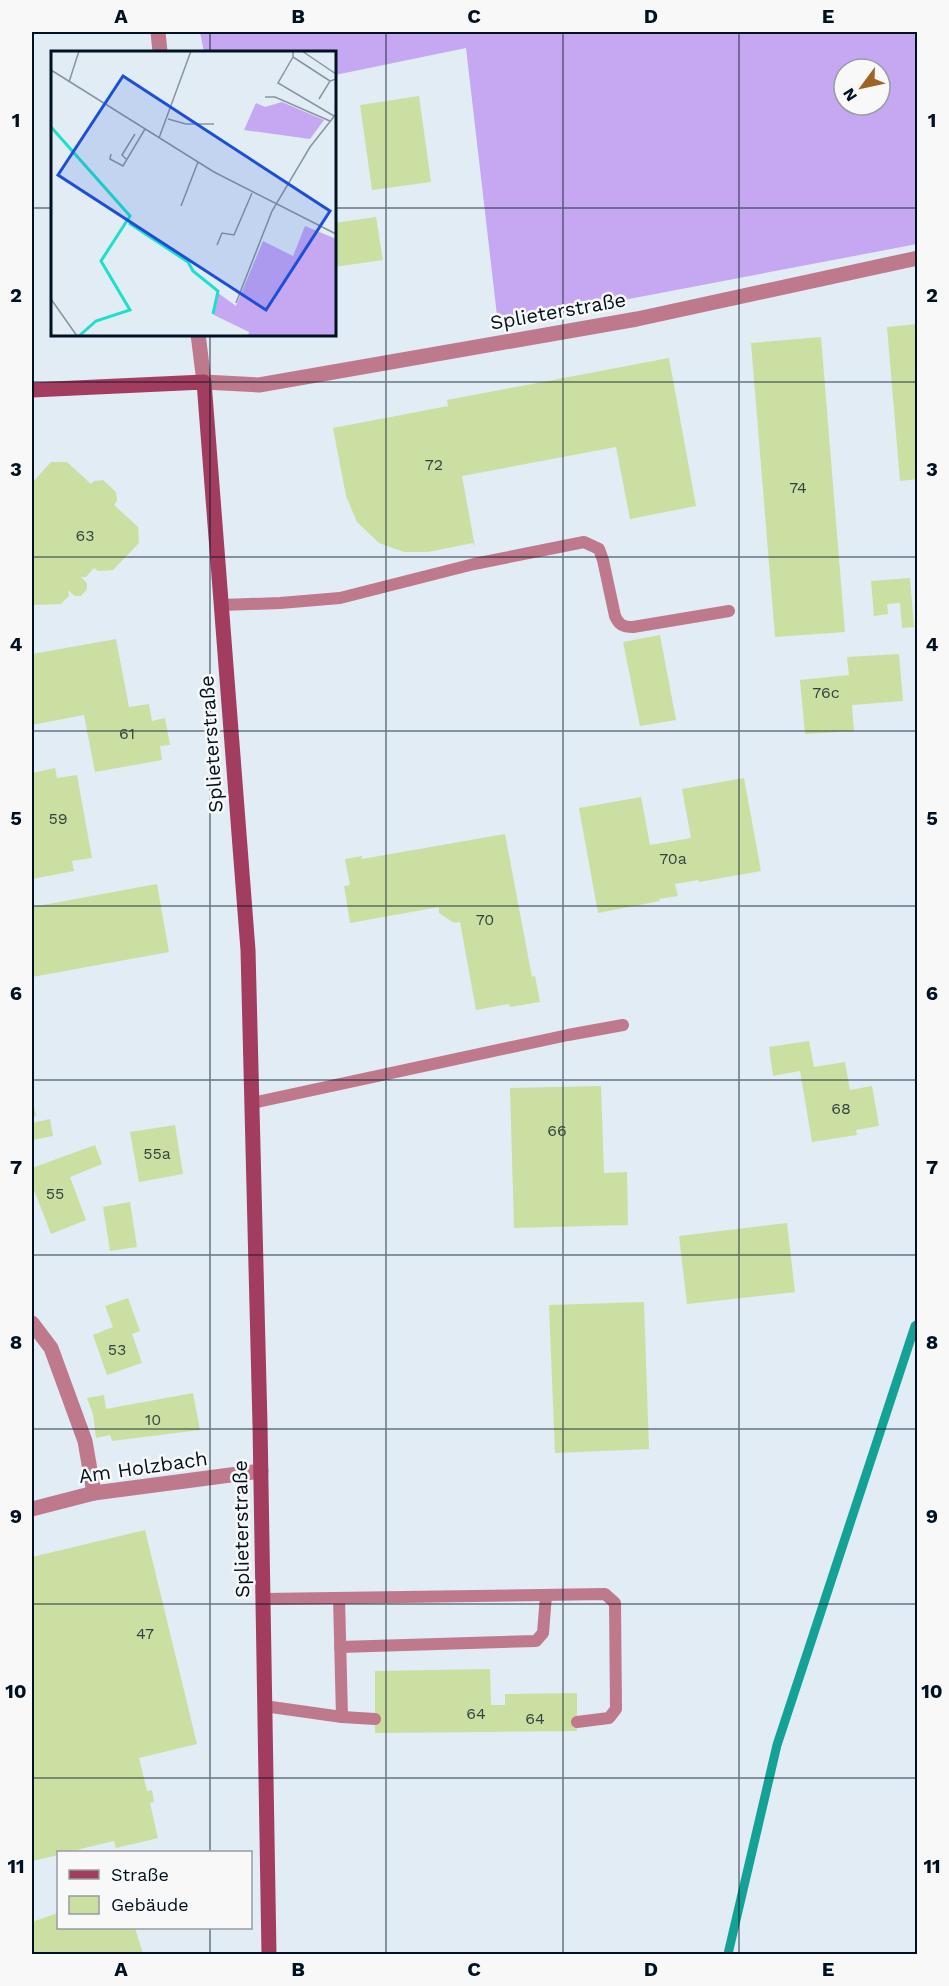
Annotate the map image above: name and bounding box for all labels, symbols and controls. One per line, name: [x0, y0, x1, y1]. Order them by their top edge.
text: A: [114, 4, 128, 28]
text: B: [291, 4, 305, 28]
text: C: [467, 4, 481, 28]
text: D: [644, 4, 658, 28]
text: E: [822, 4, 834, 28]
inset map: [51, 51, 336, 336]
north arrow: [832, 57, 892, 117]
text: N: [839, 85, 861, 105]
text: 1: [12, 108, 20, 132]
text: 1: [928, 108, 936, 132]
text: 2: [10, 283, 22, 307]
text: 2: [926, 283, 938, 307]
street label: Splieterstraße: [488, 287, 628, 335]
house number: 72: [425, 455, 443, 474]
text: 3: [10, 457, 22, 481]
text: 3: [926, 457, 938, 481]
house number: 74: [789, 478, 807, 497]
house number: 63: [75, 526, 95, 545]
text: 4: [10, 632, 23, 656]
text: 4: [926, 632, 939, 656]
street label: Splieterstraße: [194, 675, 228, 813]
house number: 76c: [812, 683, 840, 702]
house number: 61: [119, 724, 135, 743]
text: 5: [10, 806, 22, 830]
text: 5: [926, 806, 938, 830]
house number: 59: [48, 809, 68, 828]
house number: 70a: [659, 849, 687, 868]
house number: 70: [476, 910, 494, 929]
text: 6: [10, 981, 22, 1005]
text: 6: [926, 981, 938, 1005]
house number: 68: [831, 1099, 851, 1118]
house number: 66: [547, 1121, 567, 1140]
house number: 55a: [143, 1144, 171, 1163]
text: 7: [10, 1155, 22, 1179]
text: 7: [926, 1155, 938, 1179]
house number: 55: [46, 1184, 64, 1203]
text: 8: [10, 1330, 22, 1354]
text: 8: [926, 1330, 938, 1354]
house number: 53: [108, 1340, 126, 1359]
house number: 10: [145, 1410, 161, 1429]
street label: Am Holzbach: [77, 1446, 209, 1488]
street label: Splieterstraße: [228, 1460, 254, 1598]
text: 9: [10, 1504, 22, 1528]
text: 9: [926, 1504, 938, 1528]
house number: 47: [136, 1624, 154, 1643]
text: 10: [5, 1679, 27, 1703]
text: 10: [921, 1679, 943, 1703]
house number: 64: [466, 1704, 486, 1723]
house number: 64: [525, 1709, 545, 1728]
legend: [57, 1851, 252, 1929]
text: 11: [7, 1854, 25, 1878]
text: 11: [923, 1854, 941, 1878]
text: Straße: [111, 1864, 169, 1885]
text: Gebäude: [111, 1894, 189, 1915]
text: A: [114, 1957, 128, 1981]
text: B: [291, 1957, 305, 1981]
text: C: [467, 1957, 481, 1981]
text: D: [644, 1957, 658, 1981]
text: E: [822, 1957, 834, 1981]

